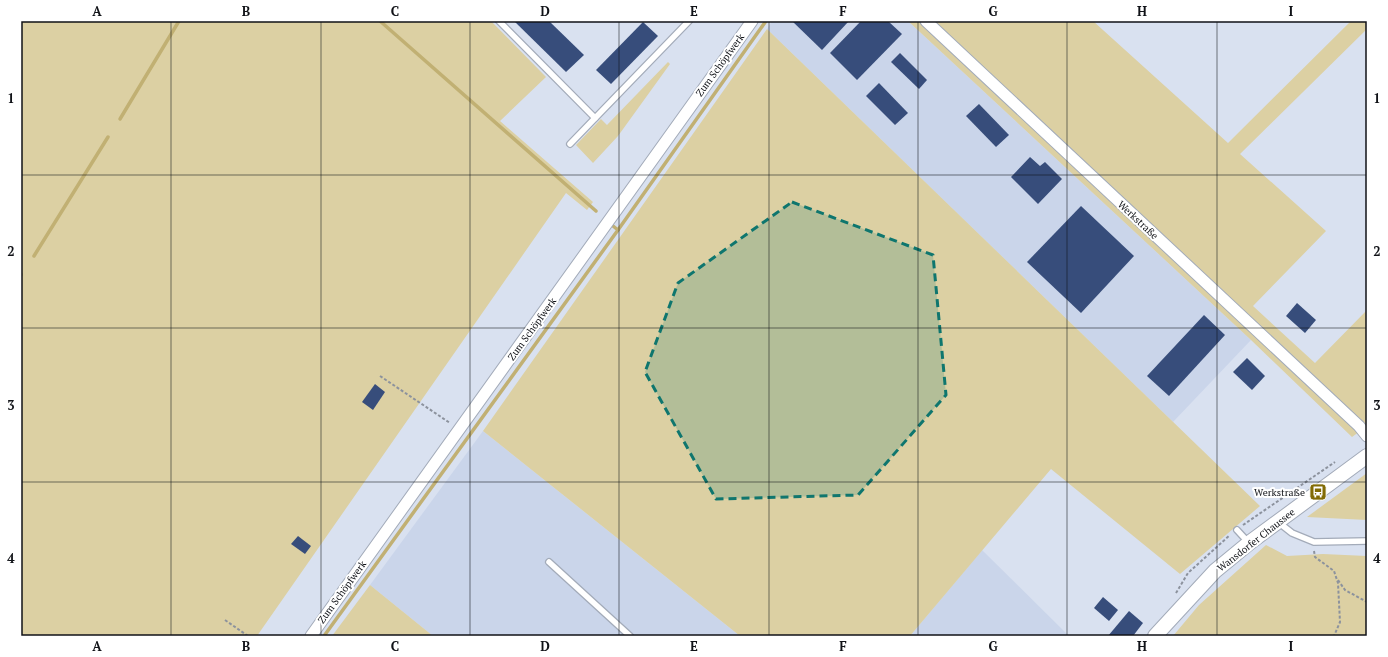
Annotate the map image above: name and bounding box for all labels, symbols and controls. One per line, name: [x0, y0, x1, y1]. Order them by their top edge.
text: A: [92, 2, 102, 20]
text: B: [242, 2, 250, 20]
text: C: [391, 2, 399, 20]
text: D: [540, 2, 550, 20]
text: E: [690, 2, 698, 20]
text: F: [839, 2, 847, 20]
text: G: [988, 2, 998, 20]
text: H: [1137, 2, 1147, 20]
text: I: [1289, 2, 1294, 20]
street label: Zum Schöpfwerk: [693, 30, 748, 99]
text: 1: [7, 89, 15, 107]
text: 1: [1373, 89, 1381, 107]
street label: Werkstraße: [1115, 198, 1161, 242]
text: 2: [7, 242, 15, 260]
text: 2: [1373, 242, 1381, 260]
street label: Zum Schöpfwerk: [505, 294, 560, 363]
text: 3: [7, 396, 15, 414]
text: 3: [1373, 396, 1381, 414]
bus stop icon: Werkstraße: [1308, 482, 1328, 502]
place label: Werkstraße: [1254, 486, 1305, 499]
street label: Wansdorfer Chaussee: [1214, 506, 1298, 574]
text: 4: [7, 549, 15, 567]
text: 4: [1373, 549, 1381, 567]
street label: Zum Schöpfwerk: [315, 557, 370, 626]
text: A: [92, 637, 102, 655]
text: B: [242, 637, 250, 655]
text: C: [391, 637, 399, 655]
text: D: [540, 637, 550, 655]
text: E: [690, 637, 698, 655]
text: F: [839, 637, 847, 655]
text: G: [988, 637, 998, 655]
text: H: [1137, 637, 1147, 655]
text: I: [1289, 637, 1294, 655]

